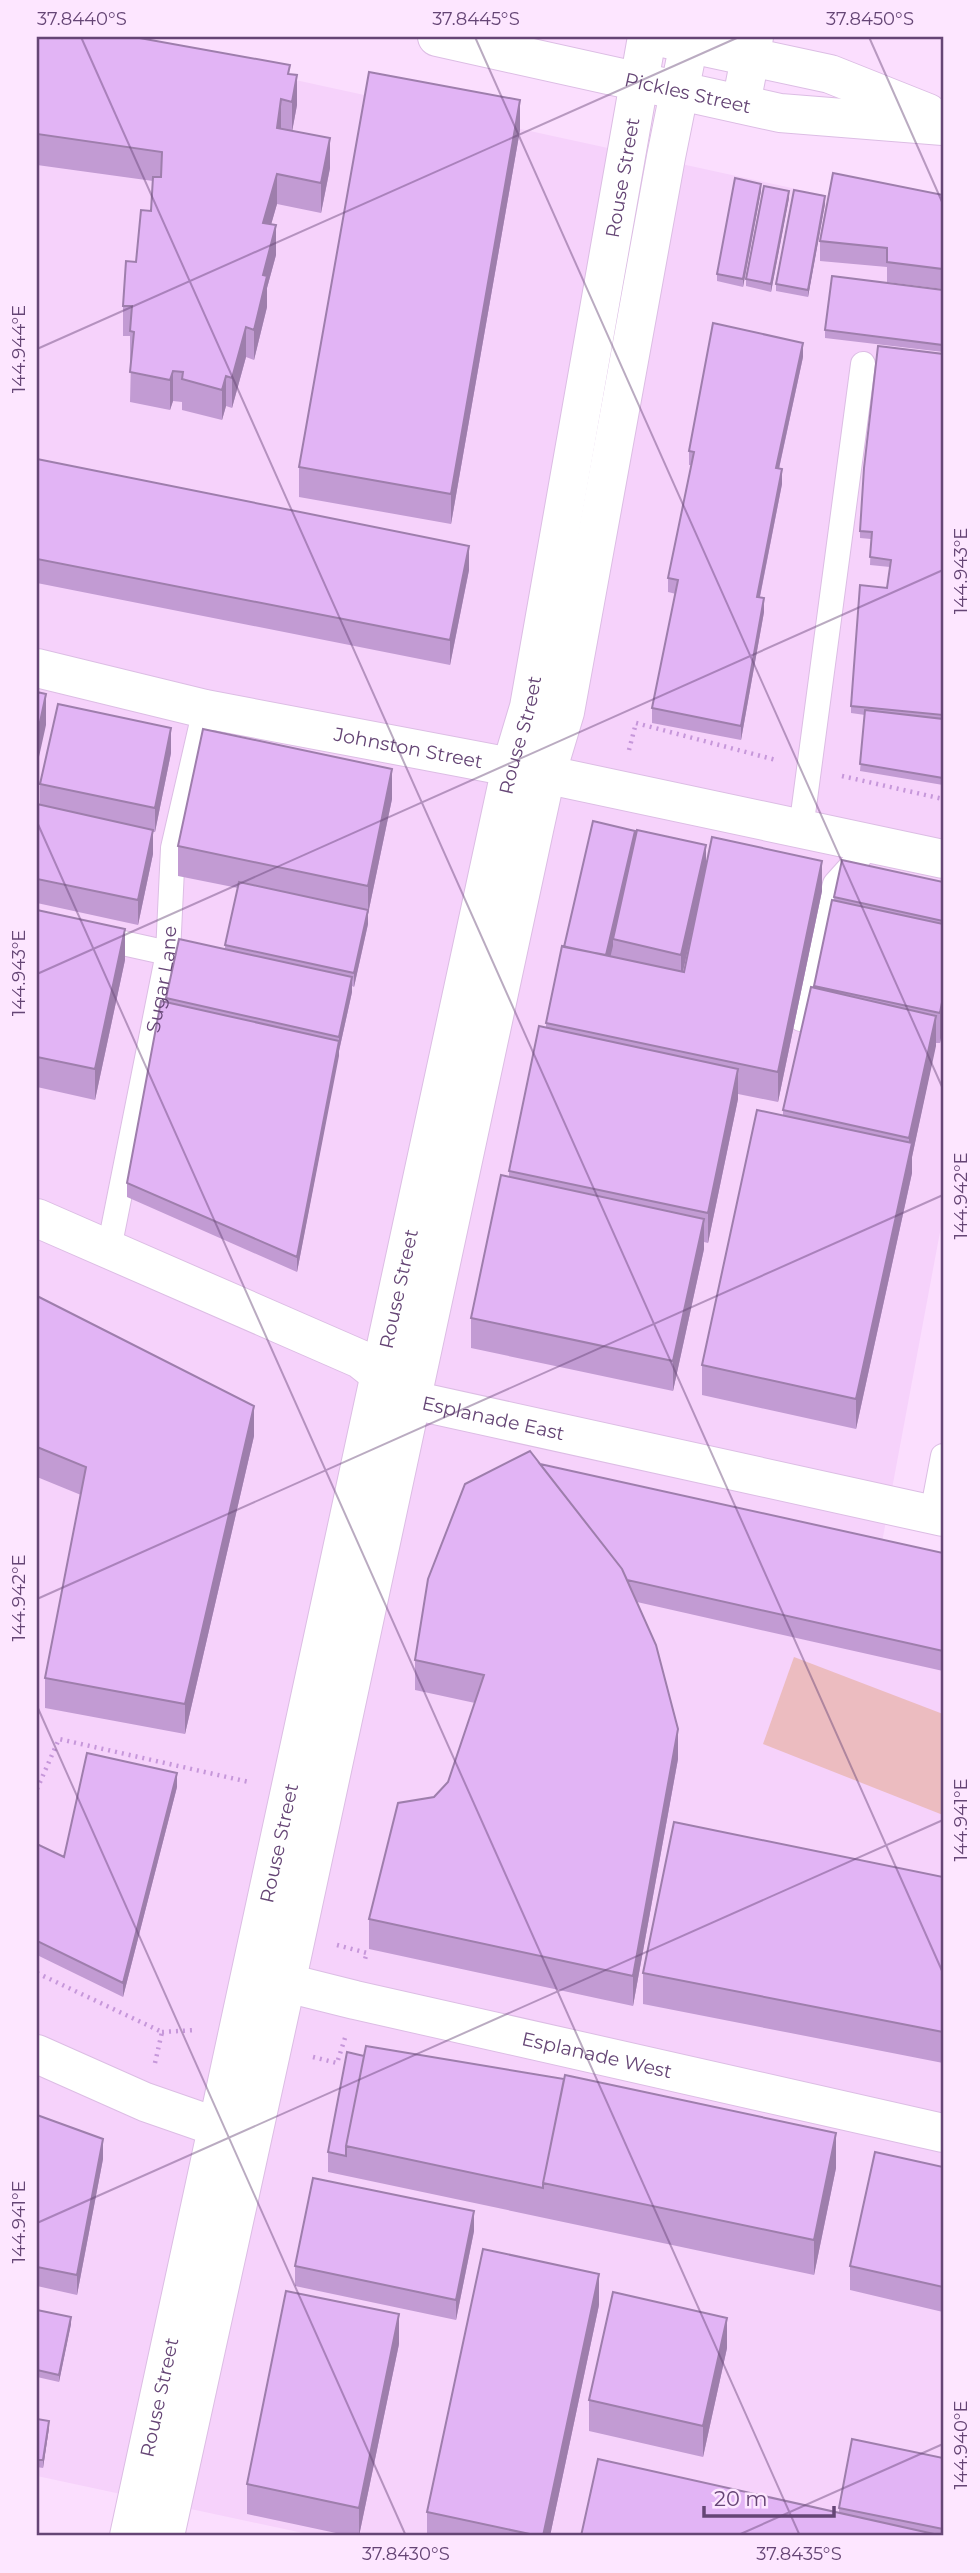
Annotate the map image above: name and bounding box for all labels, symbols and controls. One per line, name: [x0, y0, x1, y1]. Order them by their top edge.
text: 37.8440°S: [37, 8, 127, 30]
text: 37.8445°S: [432, 8, 520, 30]
text: 37.8450°S: [826, 8, 914, 30]
street label: Pickles Street: [622, 67, 754, 118]
street label: Rouse Street: [600, 115, 644, 239]
text: 144.944°E: [8, 305, 30, 393]
text: 144.943°E: [950, 528, 972, 614]
street label: Rouse Street: [494, 674, 546, 796]
street label: Johnston Street: [331, 722, 485, 773]
street label: Sugar Lane: [141, 925, 181, 1035]
text: 144.943°E: [8, 930, 30, 1016]
text: 144.942°E: [950, 1152, 972, 1240]
street label: Rouse Street: [374, 1227, 422, 1351]
street label: Esplanade East: [420, 1391, 567, 1445]
text: 144.942°E: [8, 1554, 30, 1642]
text: 144.941°E: [950, 1779, 972, 1861]
street label: Rouse Street: [255, 1781, 303, 1905]
street label: Esplanade West: [520, 2027, 675, 2083]
text: 144.941°E: [8, 2181, 30, 2263]
street label: Rouse Street: [135, 2335, 183, 2459]
text: 144.940°E: [950, 2401, 972, 2489]
scale bar: [704, 2475, 833, 2519]
text: 20 m: [714, 2486, 768, 2511]
text: 37.8430°S: [362, 2543, 450, 2565]
text: 37.8435°S: [756, 2543, 842, 2565]

